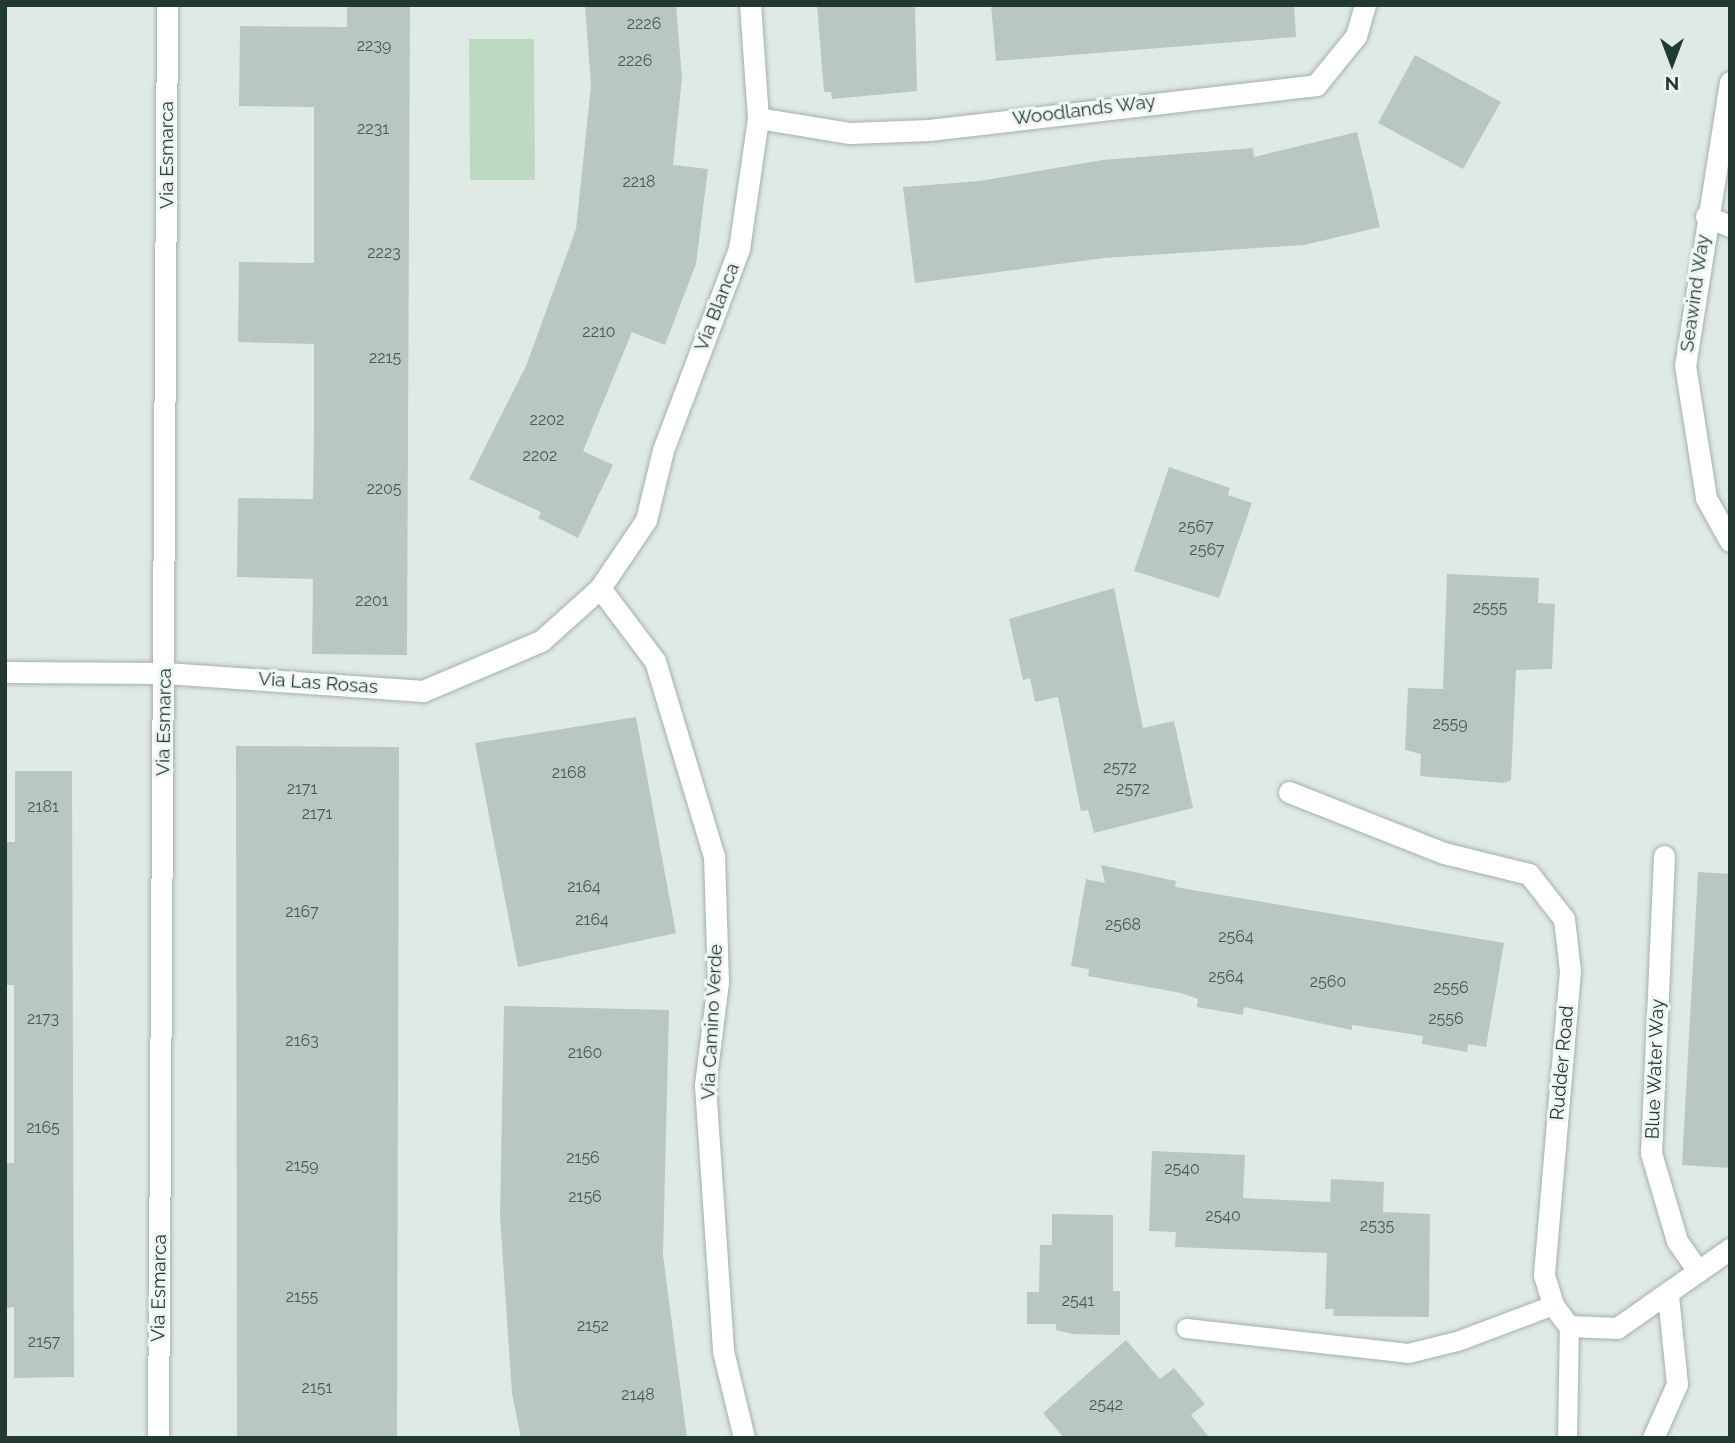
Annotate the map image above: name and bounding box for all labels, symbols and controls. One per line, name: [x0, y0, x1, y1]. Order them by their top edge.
house number: 2226: [627, 14, 661, 34]
north arrow: [1637, 28, 1707, 98]
house number: 2239: [357, 36, 391, 56]
house number: 2226: [618, 51, 652, 71]
text: N: [1665, 73, 1679, 95]
street label: Woodlands Way: [1011, 90, 1157, 130]
street label: Via Esmarca: [156, 101, 178, 209]
house number: 2231: [357, 119, 389, 139]
house number: 2218: [622, 172, 656, 192]
street label: Seawind Way: [1675, 232, 1715, 354]
house number: 2223: [367, 243, 401, 263]
street label: Via Blanca: [690, 260, 744, 354]
house number: 2210: [582, 322, 616, 342]
house number: 2215: [369, 348, 401, 368]
house number: 2202: [530, 410, 564, 430]
house number: 2202: [523, 446, 557, 466]
house number: 2205: [366, 479, 402, 499]
house number: 2567: [1178, 517, 1214, 537]
house number: 2567: [1189, 540, 1225, 560]
house number: 2201: [355, 591, 389, 611]
house number: 2555: [1473, 598, 1507, 618]
street label: Via Las Rosas: [257, 667, 379, 699]
street label: Via Esmarca: [152, 668, 176, 776]
house number: 2559: [1432, 714, 1468, 734]
house number: 2572: [1103, 758, 1137, 778]
house number: 2168: [552, 763, 586, 783]
house number: 2171: [287, 779, 317, 799]
house number: 2572: [1116, 779, 1150, 799]
house number: 2181: [27, 797, 59, 817]
house number: 2171: [302, 804, 332, 824]
house number: 2164: [567, 877, 601, 897]
house number: 2167: [285, 902, 319, 922]
house number: 2164: [575, 910, 609, 930]
house number: 2568: [1105, 915, 1141, 935]
house number: 2564: [1218, 927, 1254, 947]
street label: Via Camino Verde: [697, 943, 727, 1101]
house number: 2564: [1208, 967, 1244, 987]
house number: 2560: [1310, 972, 1346, 992]
house number: 2556: [1433, 978, 1469, 998]
street label: Blue Water Way: [1641, 997, 1669, 1141]
street label: Rudder Road: [1546, 1005, 1578, 1121]
house number: 2173: [27, 1009, 59, 1029]
house number: 2556: [1428, 1009, 1464, 1029]
house number: 2163: [285, 1031, 319, 1051]
house number: 2160: [568, 1043, 602, 1063]
house number: 2165: [26, 1118, 60, 1138]
house number: 2156: [566, 1148, 600, 1168]
house number: 2159: [285, 1156, 319, 1176]
house number: 2540: [1164, 1159, 1200, 1179]
house number: 2156: [568, 1187, 602, 1207]
house number: 2540: [1205, 1206, 1241, 1226]
house number: 2535: [1360, 1216, 1394, 1236]
street label: Via Esmarca: [147, 1234, 171, 1342]
house number: 2155: [286, 1287, 318, 1307]
house number: 2541: [1062, 1291, 1094, 1311]
house number: 2152: [577, 1316, 609, 1336]
house number: 2157: [28, 1332, 60, 1352]
house number: 2151: [302, 1378, 332, 1398]
house number: 2148: [621, 1385, 655, 1405]
house number: 2542: [1089, 1395, 1123, 1415]

